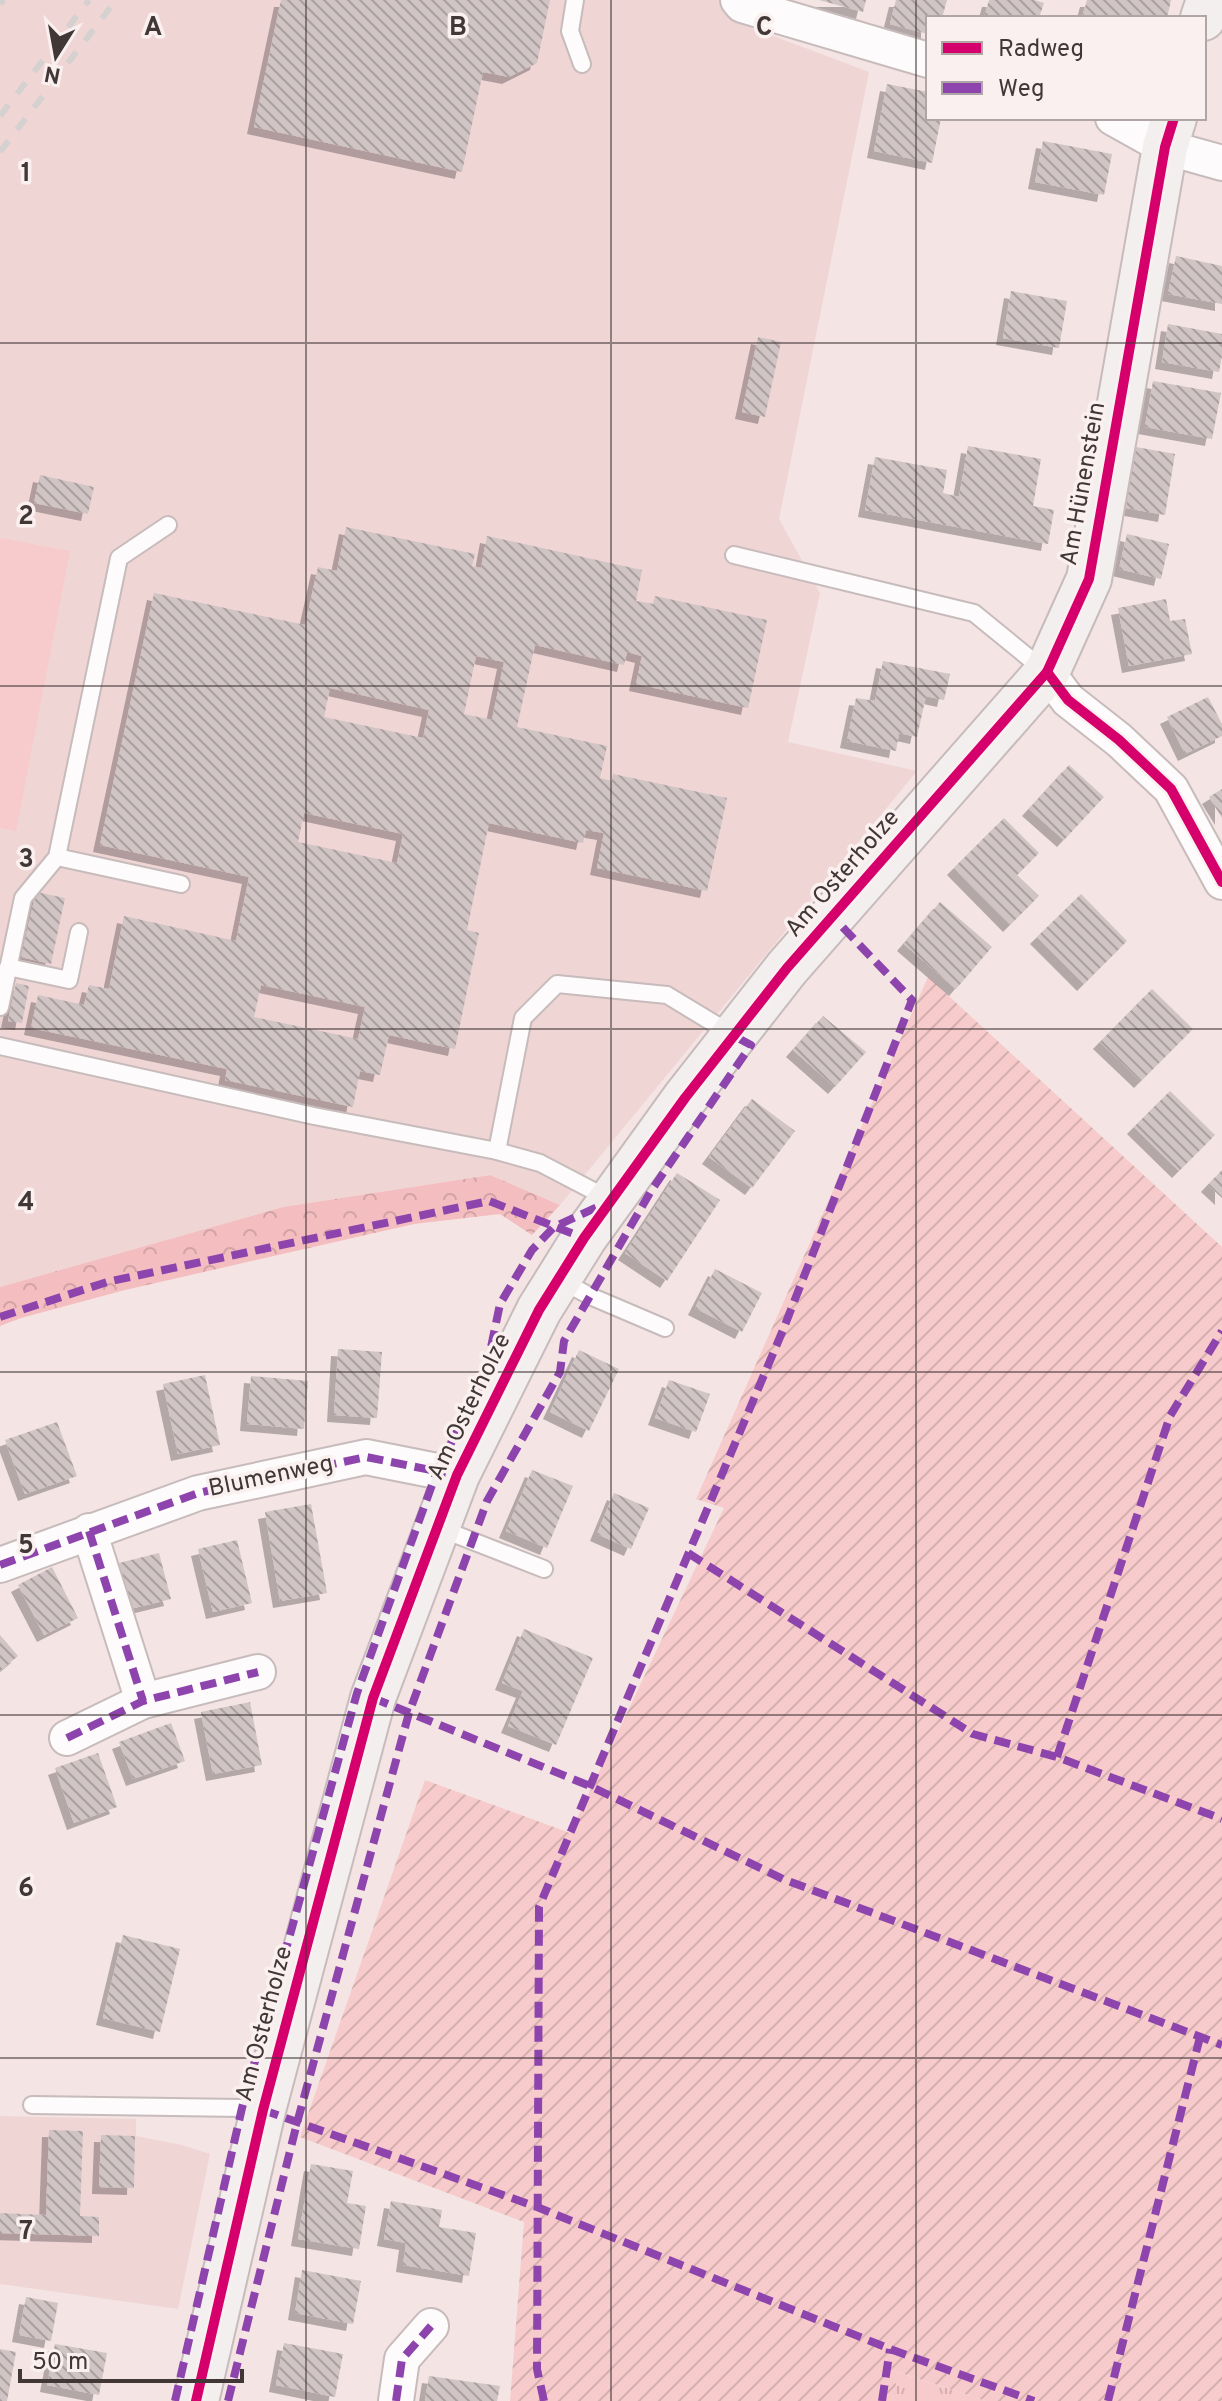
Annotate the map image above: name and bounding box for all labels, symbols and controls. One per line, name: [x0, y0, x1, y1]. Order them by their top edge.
text: A: [144, 12, 162, 45]
text: B: [449, 12, 467, 45]
text: C: [756, 12, 772, 45]
north arrow: [16, 16, 96, 96]
legend: [926, 16, 1206, 120]
text: Radweg: [998, 35, 1084, 65]
text: N: [42, 58, 63, 88]
text: Weg: [998, 75, 1045, 105]
text: 1: [21, 158, 31, 191]
street label: Am Hünenstein: [1055, 400, 1113, 568]
text: 2: [18, 501, 34, 534]
street label: Am Osterholze: [779, 804, 907, 944]
text: 3: [18, 844, 34, 877]
text: 4: [18, 1187, 34, 1220]
street label: Am Osterholze: [422, 1329, 518, 1485]
street label: Blumenweg: [206, 1449, 336, 1505]
text: 5: [18, 1530, 34, 1563]
text: 6: [18, 1873, 34, 1906]
street label: Am Osterholze: [230, 1943, 300, 2105]
text: 7: [19, 2216, 33, 2249]
scale bar: [20, 2333, 242, 2383]
text: 50 m: [32, 2348, 88, 2378]

